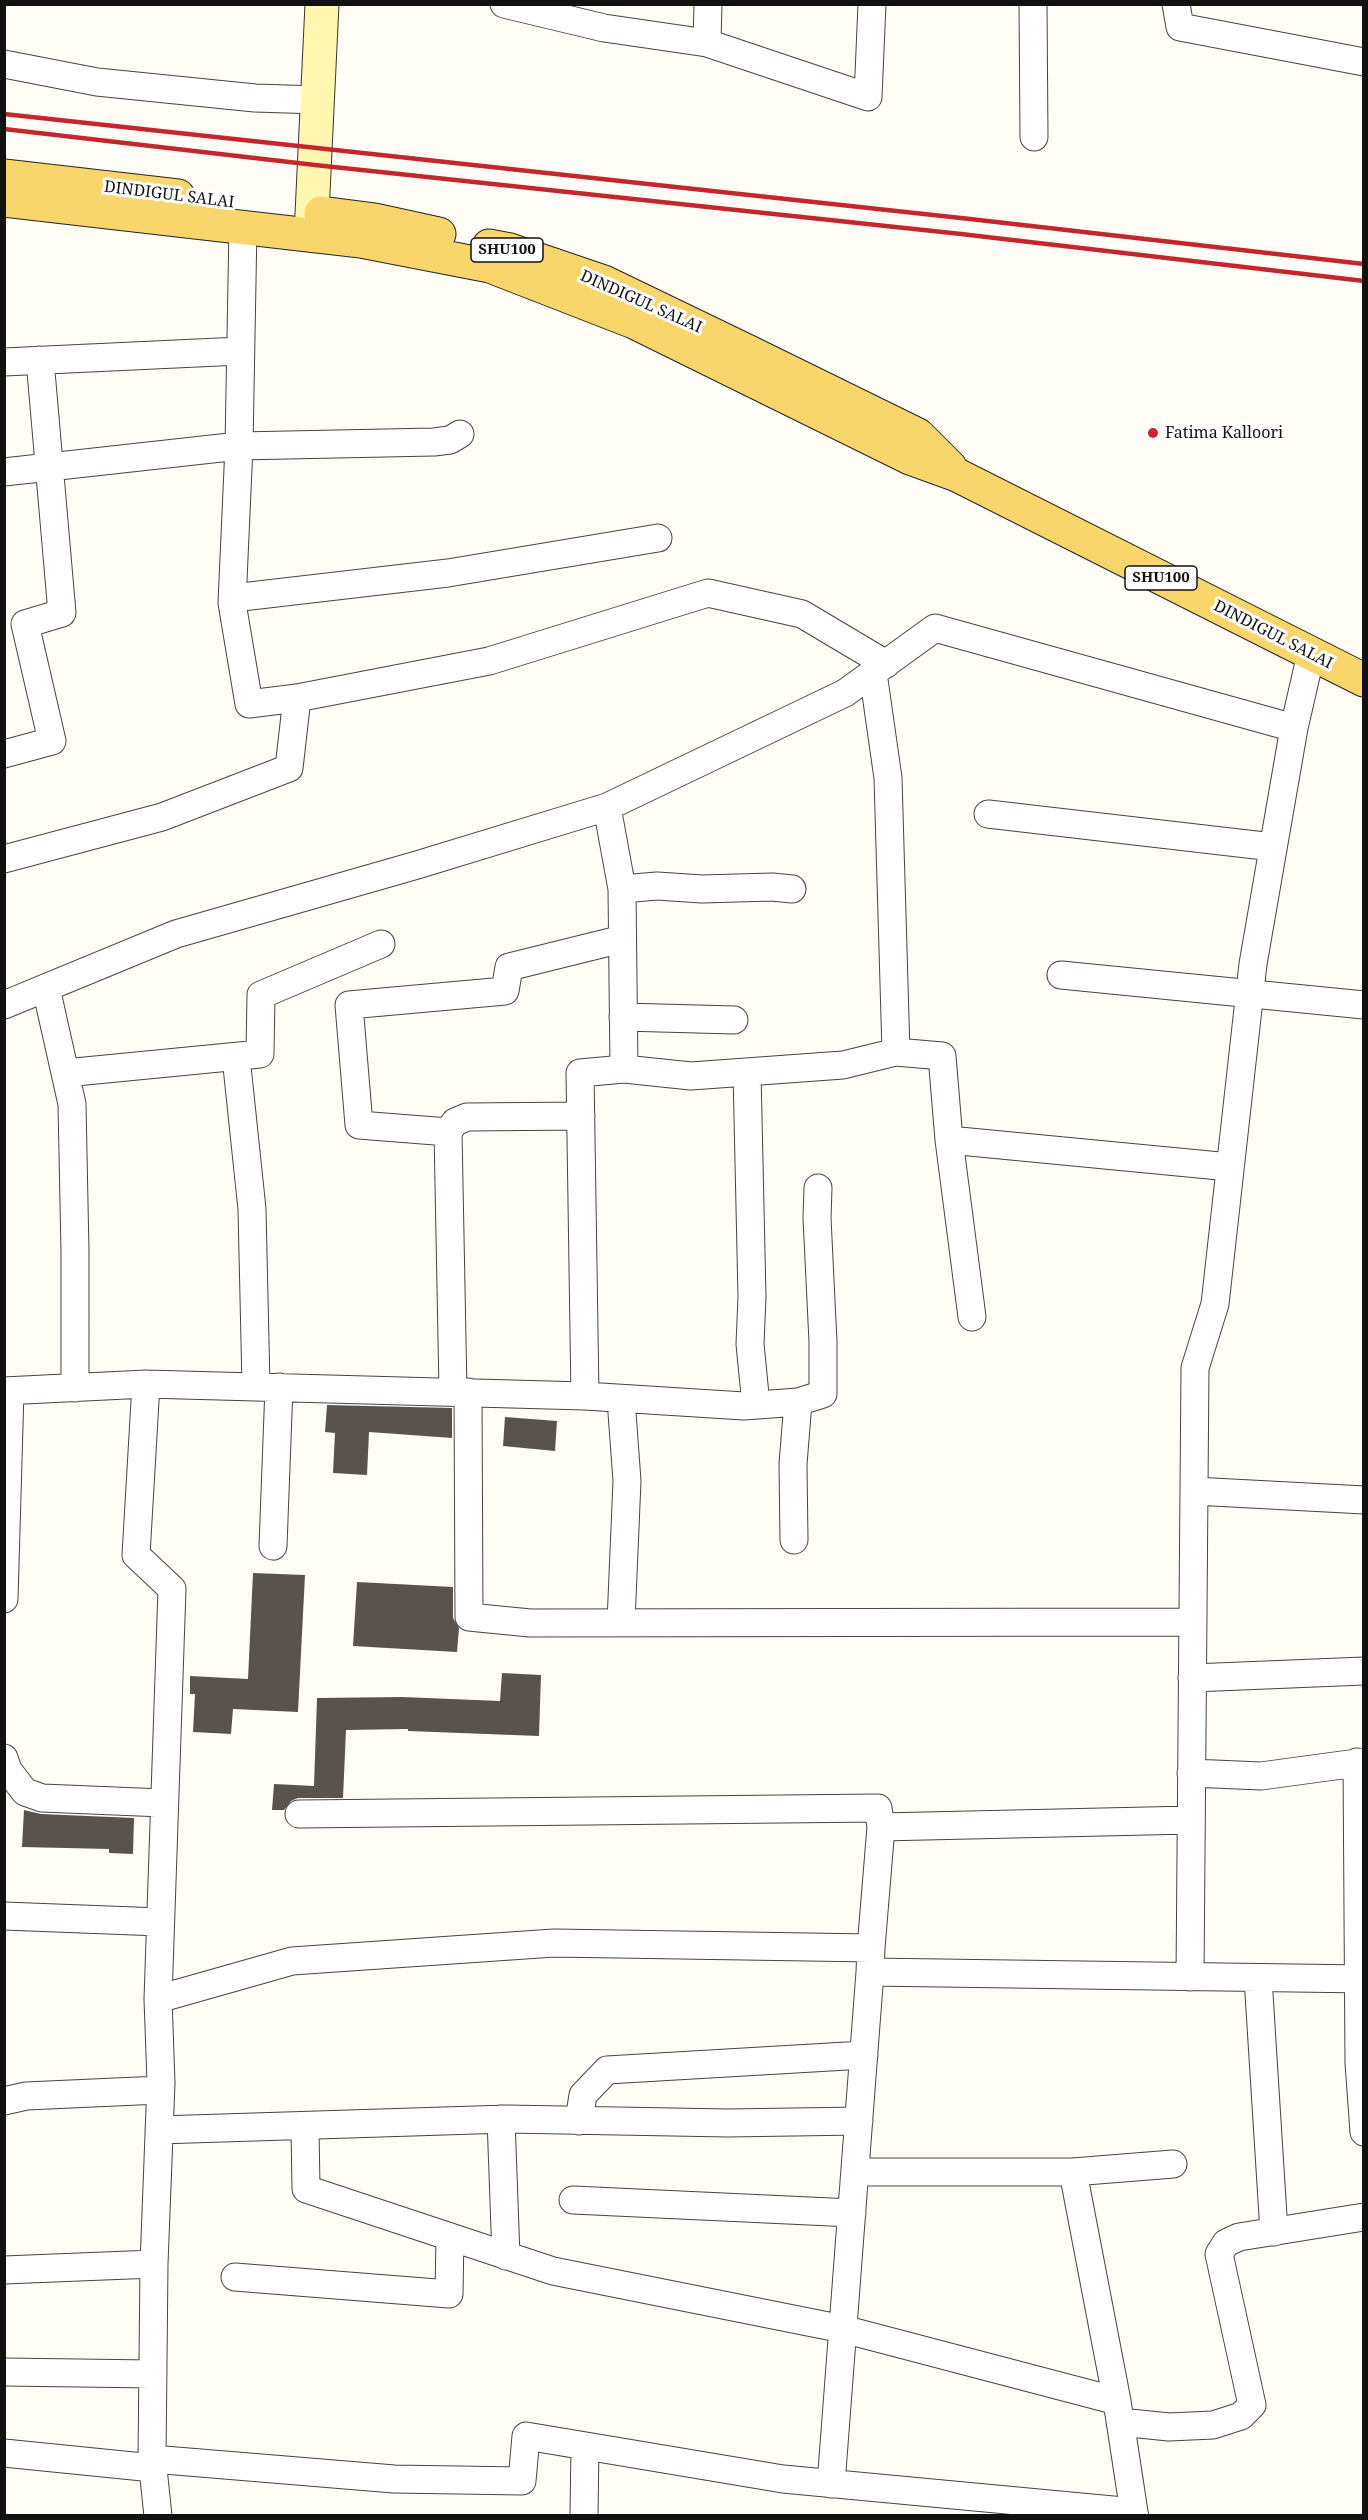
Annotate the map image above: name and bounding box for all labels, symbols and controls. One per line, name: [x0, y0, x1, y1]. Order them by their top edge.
street label: DINDIGUL SALAI: [103, 177, 235, 213]
road number: SHU100: [471, 238, 543, 262]
street label: DINDIGUL SALAI: [577, 267, 705, 337]
place label: Fatima Kalloori: [1165, 423, 1283, 443]
marker: Fatima Kalloori: [1146, 426, 1160, 440]
road number: SHU100: [1125, 566, 1197, 590]
street label: DINDIGUL SALAI: [1210, 597, 1336, 673]

